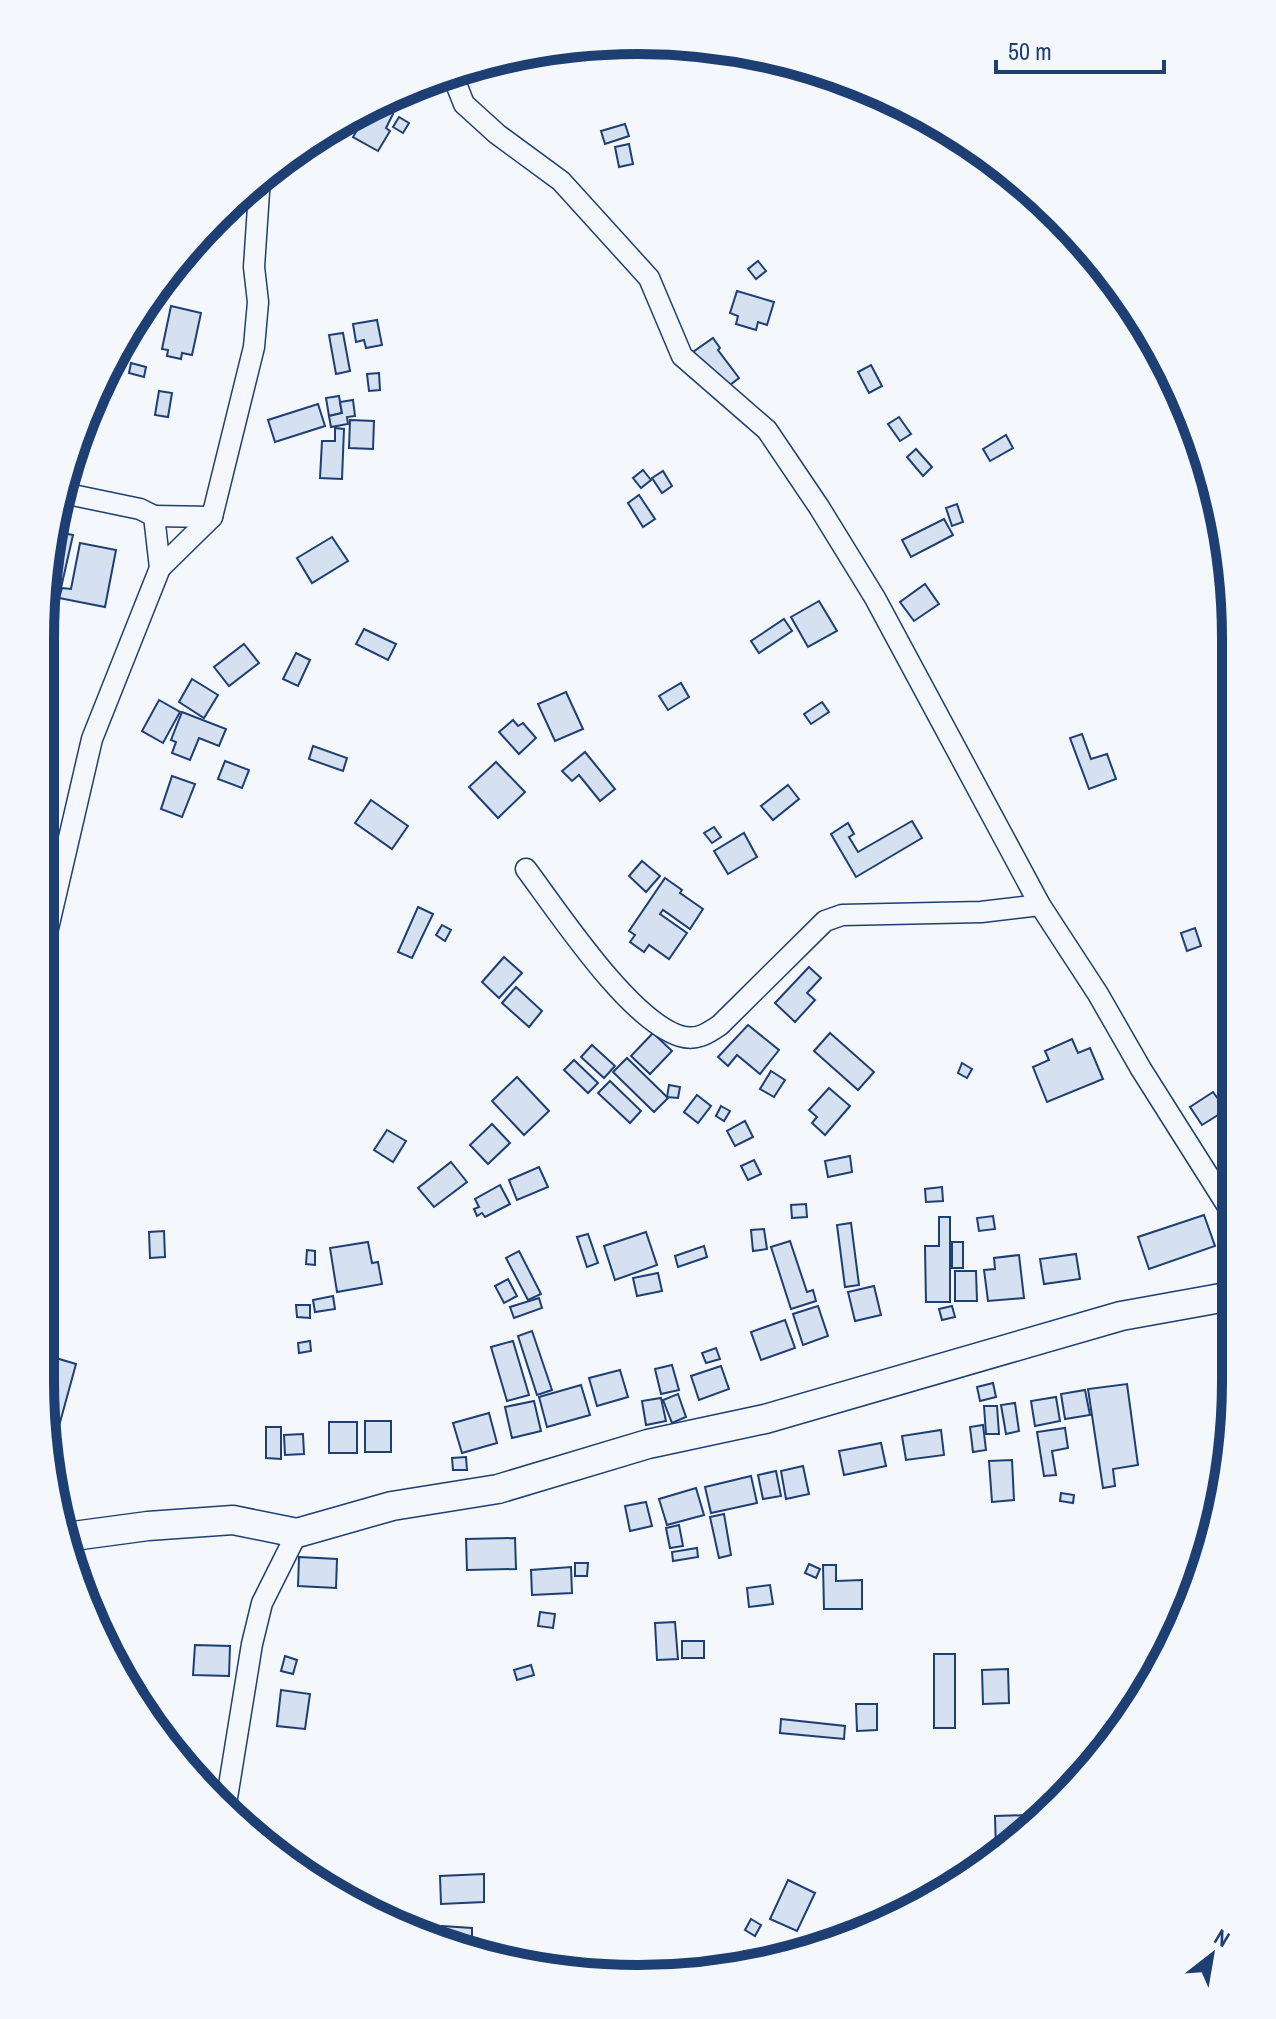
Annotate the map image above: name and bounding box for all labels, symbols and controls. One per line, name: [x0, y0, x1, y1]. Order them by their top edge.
scale bar: [996, 24, 1164, 74]
text: 50 m: [1008, 35, 1052, 67]
north arrow: [1172, 1915, 1252, 1995]
text: N: [1209, 1922, 1236, 1954]

